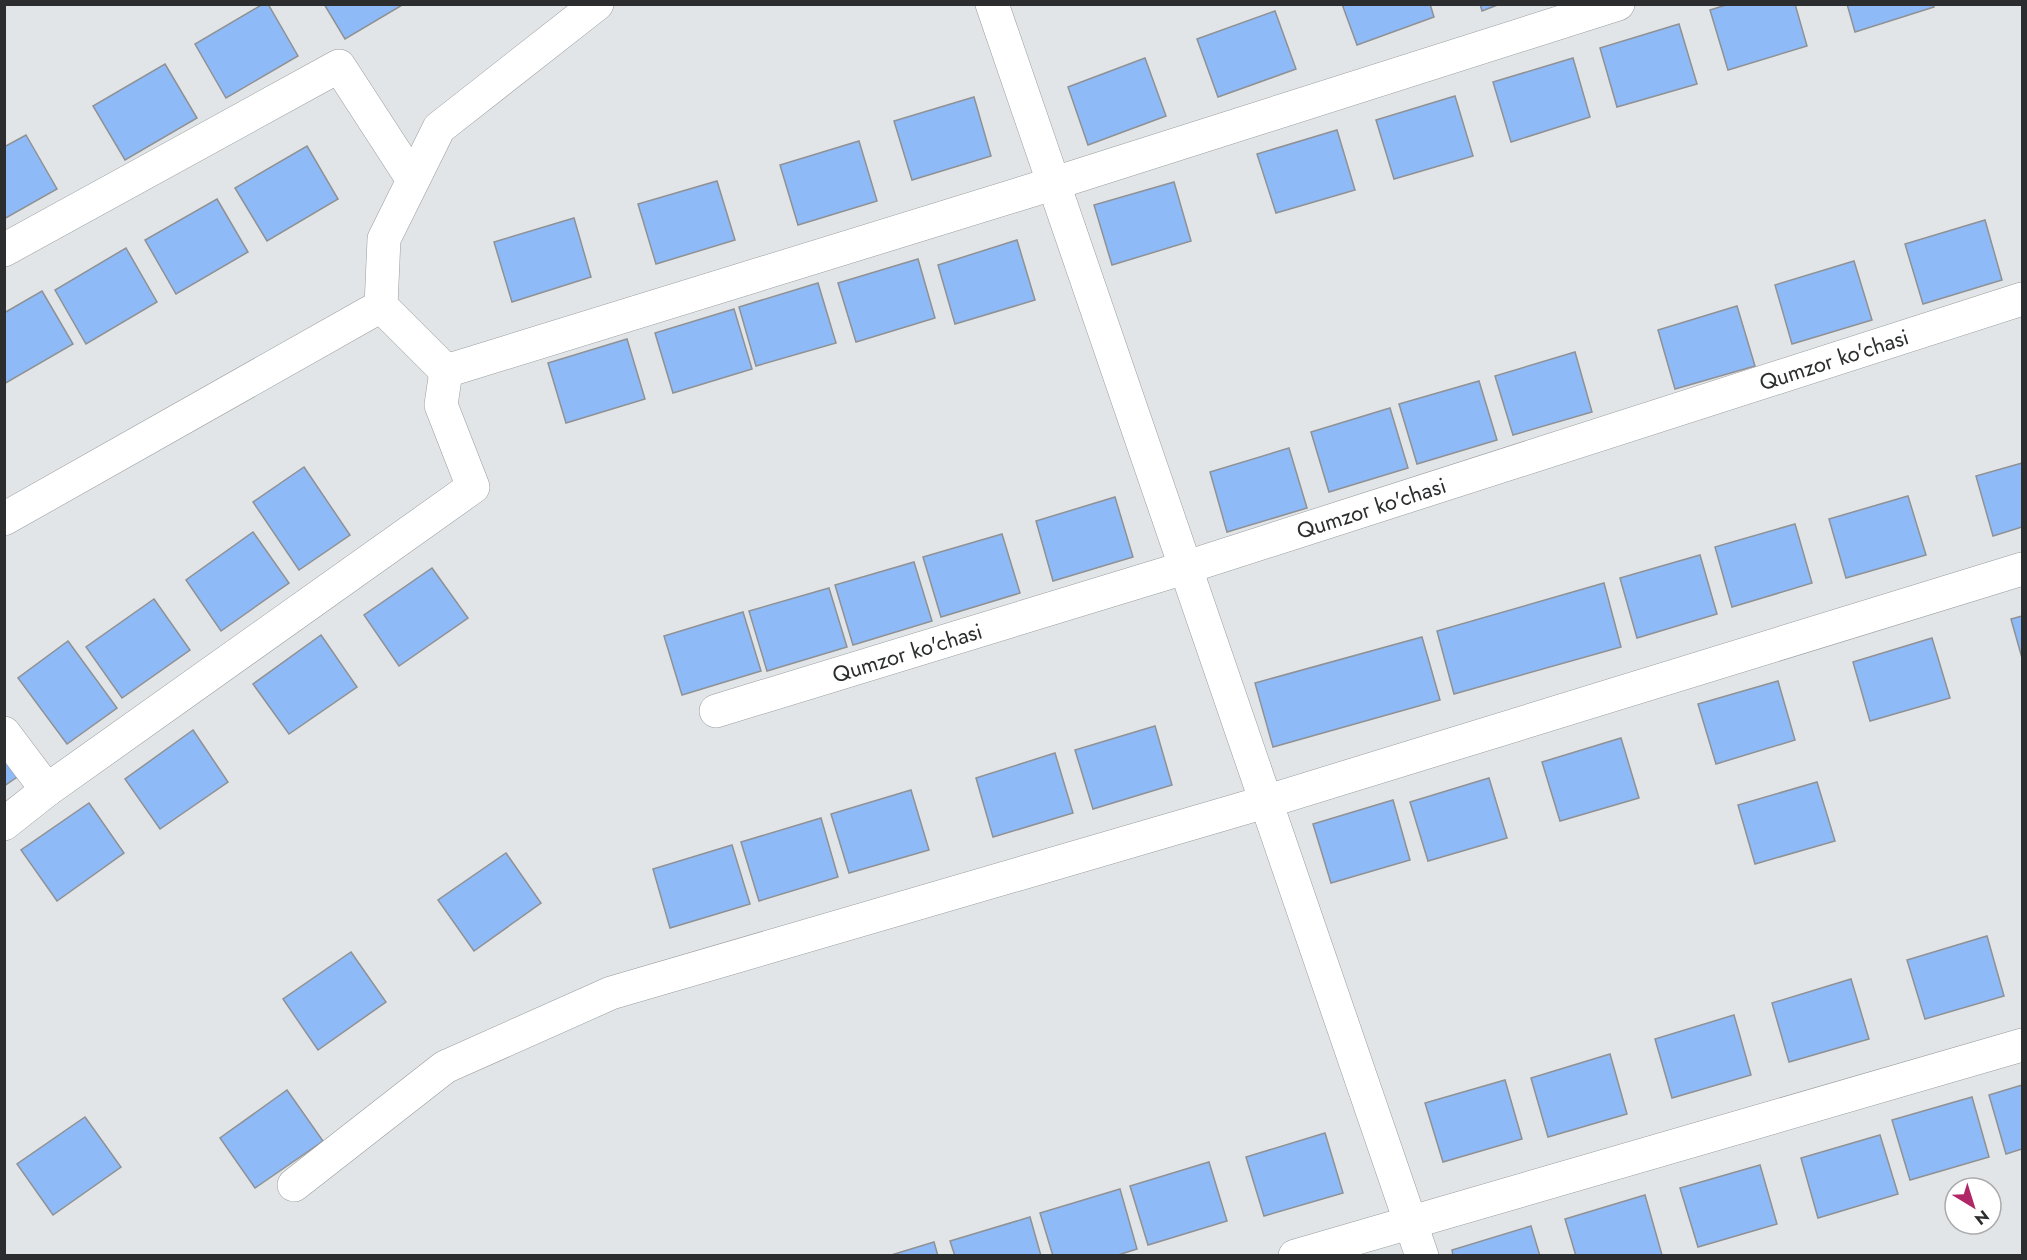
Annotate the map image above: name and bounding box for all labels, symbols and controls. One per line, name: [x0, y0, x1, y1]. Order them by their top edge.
street label: Qumzor ko'chasi: [1755, 320, 1913, 398]
street label: Qumzor ko'chasi: [1292, 469, 1450, 547]
street label: Qumzor ko'chasi: [828, 615, 986, 691]
north arrow: [1943, 1176, 2003, 1236]
text: N: [1970, 1204, 1994, 1230]

